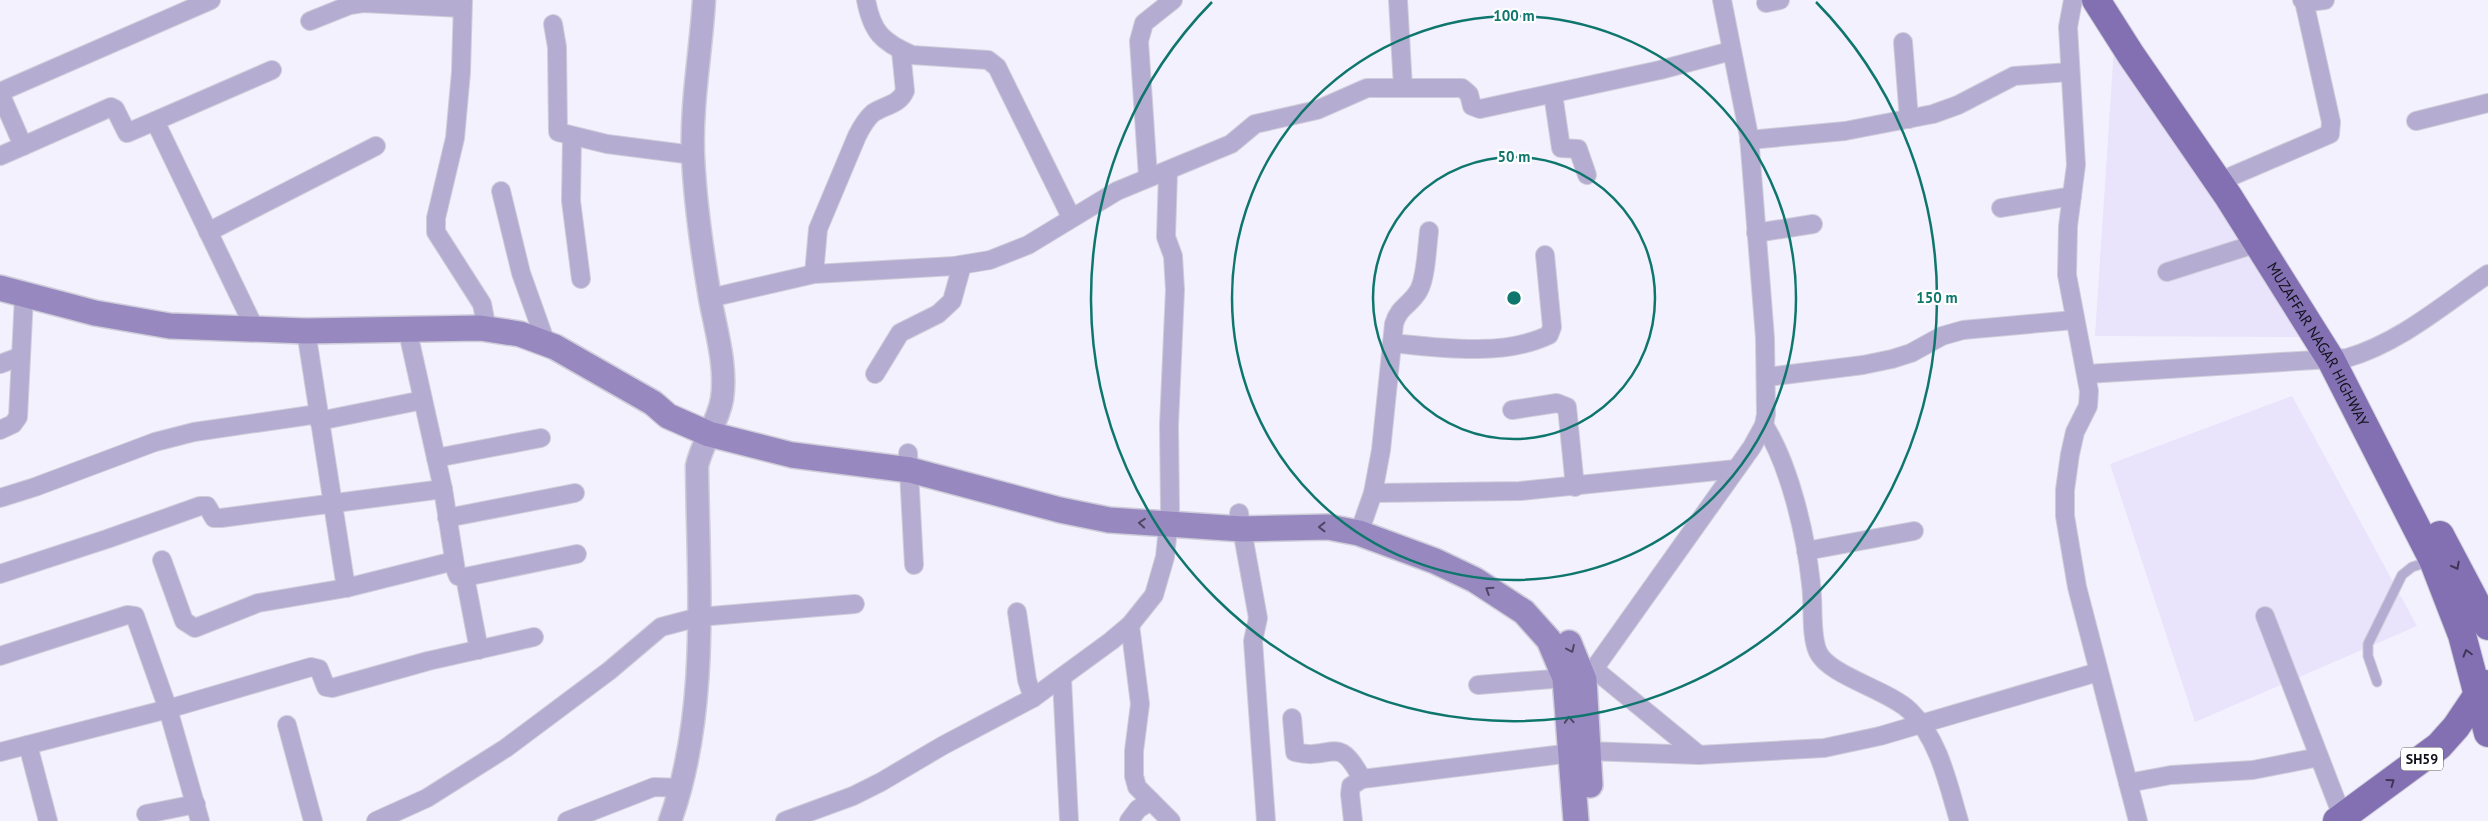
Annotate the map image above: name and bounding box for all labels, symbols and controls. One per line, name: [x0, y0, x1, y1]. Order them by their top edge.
text: 100 m: [1493, 6, 1535, 25]
text: 50 m: [1498, 147, 1530, 166]
street label: MUZAFFAR NAGAR HIGHWAY: [2263, 259, 2374, 430]
text: 150 m: [1916, 288, 1958, 307]
centre of rings: [1505, 289, 1523, 307]
one-way arrow: [1138, 518, 1146, 529]
one-way arrow: [1317, 522, 1325, 532]
one-way arrow: [2450, 560, 2460, 569]
one-way arrow: [1485, 586, 1494, 596]
one-way arrow: [1565, 644, 1576, 653]
one-way arrow: [2462, 649, 2472, 657]
one-way arrow: [1563, 716, 1574, 724]
road number: SH59: [2401, 748, 2443, 771]
one-way arrow: [2385, 779, 2395, 788]

